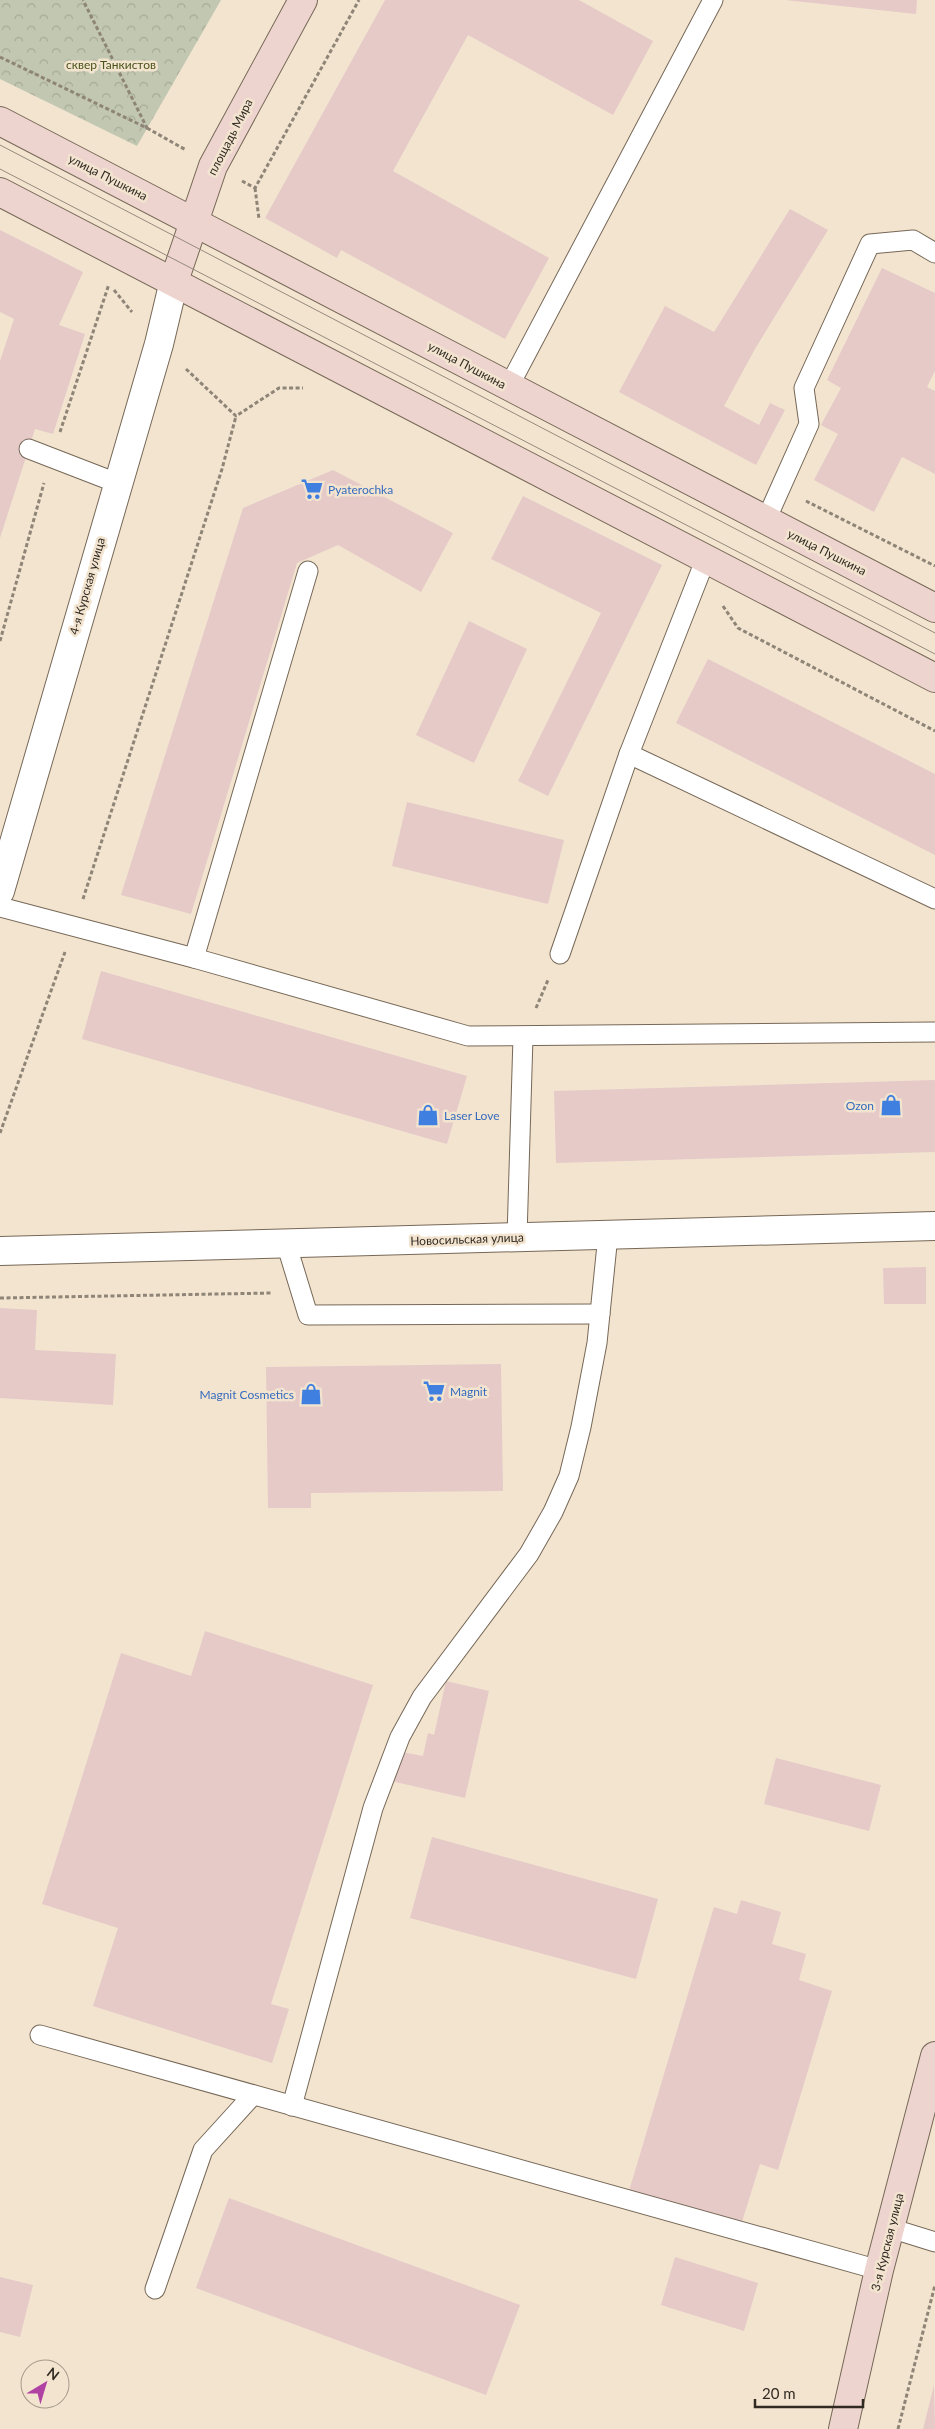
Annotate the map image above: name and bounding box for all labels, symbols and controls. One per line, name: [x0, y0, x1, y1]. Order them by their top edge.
park label: сквер Танкистов: [66, 57, 156, 72]
street label: площадь Мира: [204, 96, 256, 178]
street label: улица Пушкина: [66, 151, 150, 203]
street label: улица Пушкина: [425, 338, 509, 392]
supermarket icon: Pyaterochka: [299, 476, 325, 502]
place label: Pyaterochka: [328, 482, 393, 497]
street label: улица Пушкина: [785, 526, 869, 578]
street label: 4-я Курская улица: [66, 536, 108, 636]
shop icon: Ozon: [878, 1092, 904, 1118]
place label: Ozon: [846, 1098, 874, 1113]
shop icon: Laser Love: [415, 1102, 441, 1128]
place label: Laser Love: [444, 1108, 500, 1123]
street label: Новосильская улица: [410, 1230, 524, 1248]
supermarket icon: Magnit: [421, 1378, 447, 1404]
shop icon: Magnit Cosmetics: [298, 1381, 324, 1407]
place label: Magnit: [450, 1384, 488, 1399]
place label: Magnit Cosmetics: [200, 1387, 294, 1402]
street label: 3-я Курская улица: [868, 2191, 906, 2293]
north arrow: [20, 2359, 70, 2409]
text: N: [44, 2363, 63, 2383]
scale bar: [755, 2376, 862, 2408]
text: 20 m: [762, 2384, 796, 2402]

